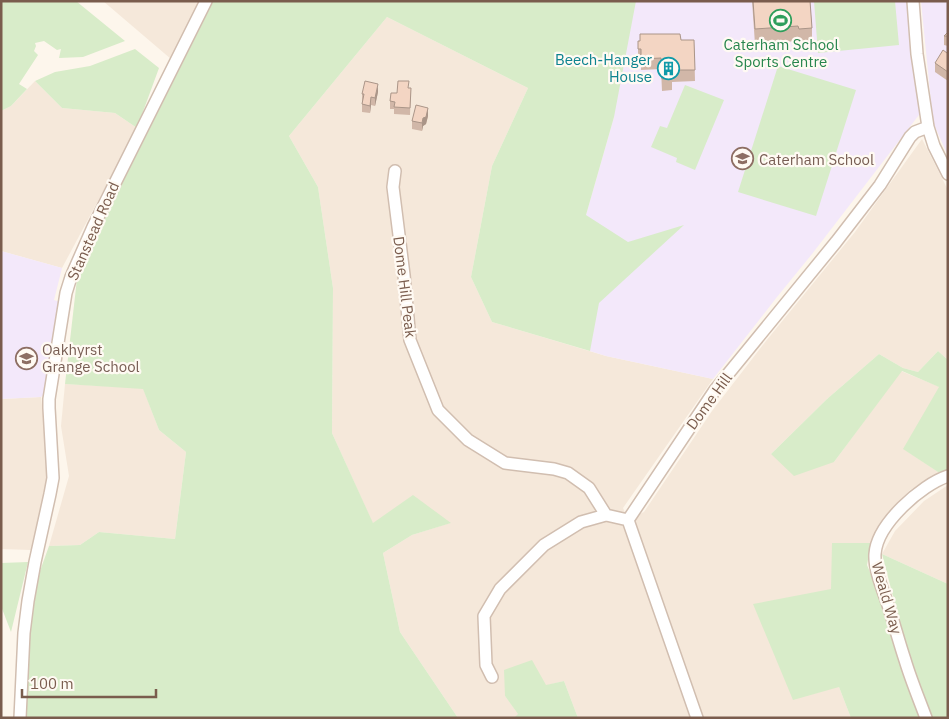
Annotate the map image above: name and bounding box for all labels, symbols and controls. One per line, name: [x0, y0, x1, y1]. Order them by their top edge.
sports icon: Caterham School Sports Centre: [769, 9, 793, 33]
place label: Caterham School Sports Centre: [723, 35, 839, 71]
place label: Beech-Hanger House: [555, 50, 652, 86]
building icon: Beech-Hanger House: [656, 56, 680, 80]
school or university icon: Caterham School: [731, 147, 755, 171]
place label: Caterham School: [759, 150, 874, 169]
street label: Stanstead Road: [63, 179, 123, 283]
street label: Dome Hill Peak: [389, 235, 421, 339]
place label: Oakhyrst Grange School: [42, 340, 140, 376]
school or university icon: Oakhyrst Grange School: [14, 346, 38, 370]
street label: Dome Hill: [682, 369, 736, 433]
street label: Weald Way: [868, 560, 907, 637]
scale bar: [22, 666, 156, 698]
text: 100 m: [30, 674, 74, 693]

